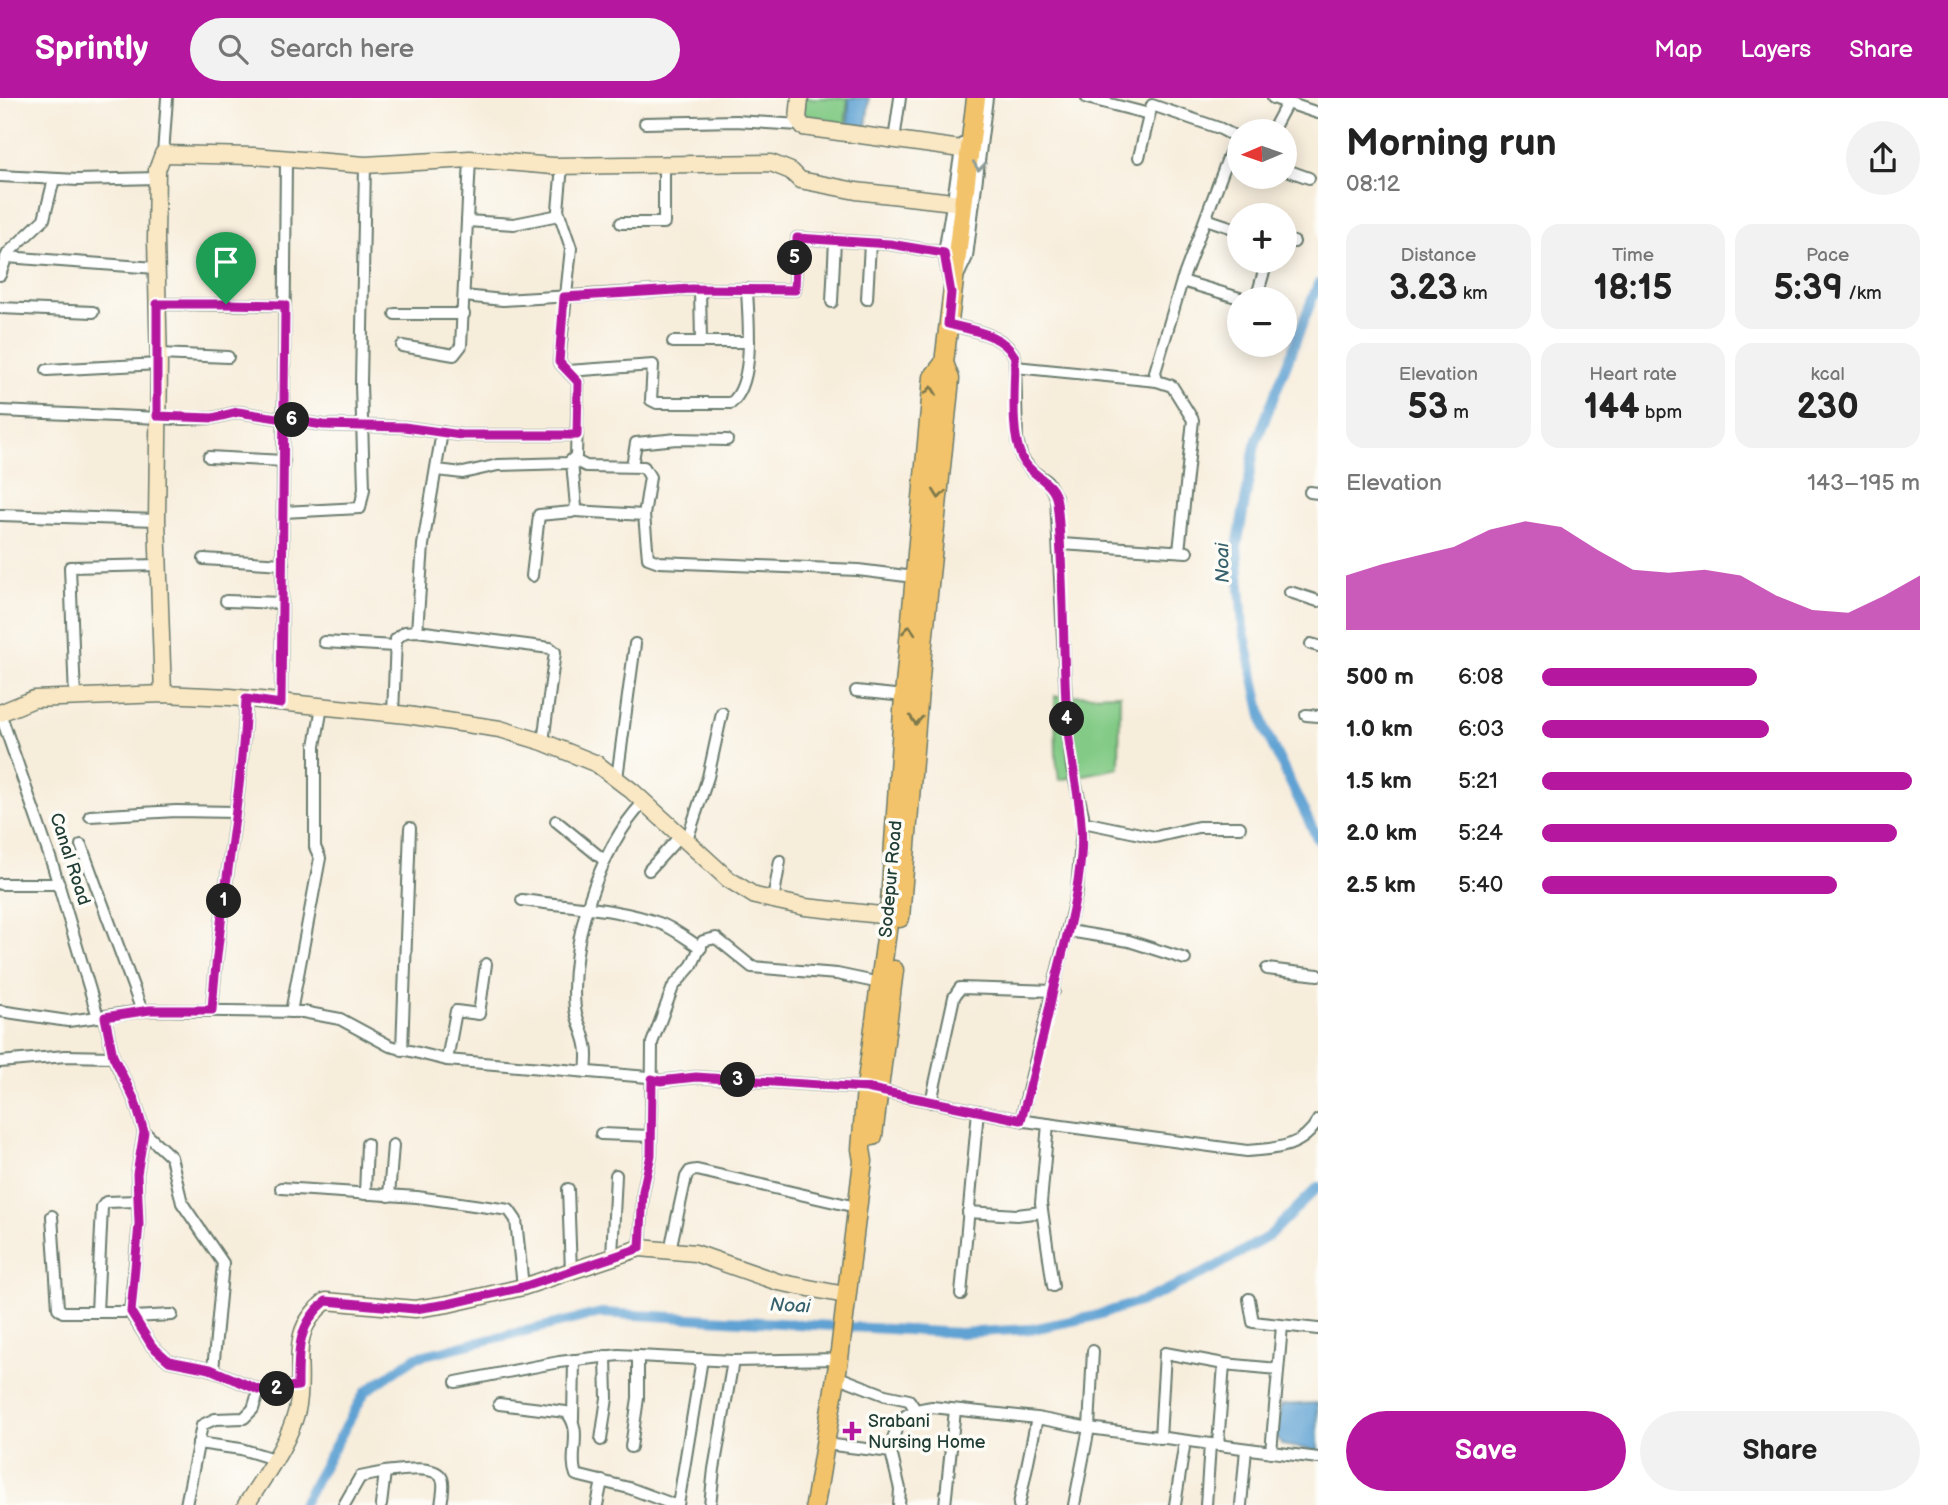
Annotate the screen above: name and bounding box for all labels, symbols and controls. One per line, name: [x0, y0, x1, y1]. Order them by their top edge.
search box: [190, 18, 680, 81]
text: Sprintly: [35, 29, 148, 69]
icon: search: [214, 30, 252, 68]
text: Search here: [270, 34, 414, 65]
text: Map: [1654, 35, 1702, 64]
text: Layers: [1740, 35, 1811, 64]
text: Share: [1849, 35, 1913, 64]
north arrow: [1227, 119, 1297, 189]
map controls: [1227, 119, 1297, 357]
text: Morning run: [1346, 121, 1557, 166]
button: share: [1846, 121, 1920, 195]
one-way arrow: [971, 160, 986, 172]
text: 08:12: [1346, 170, 1400, 198]
button: +: [1227, 203, 1297, 273]
pin: [196, 232, 256, 304]
pin: 5: [778, 240, 812, 276]
icon: arrive: [207, 243, 245, 281]
text: Distance: [1400, 244, 1476, 267]
text: Time: [1612, 244, 1654, 267]
text: Pace: [1806, 244, 1849, 267]
text: 5: [789, 246, 800, 269]
text: 3.23: [1389, 267, 1458, 310]
text: 18:15: [1593, 267, 1673, 310]
text: 5:39: [1774, 267, 1843, 310]
text: km: [1458, 282, 1488, 305]
text: /km: [1843, 282, 1882, 305]
button: −: [1227, 287, 1297, 357]
text: Elevation: [1399, 363, 1478, 386]
text: Heart rate: [1589, 363, 1677, 386]
text: kcal: [1811, 363, 1845, 386]
one-way arrow: [923, 386, 938, 397]
text: 53: [1408, 386, 1448, 429]
text: 144: [1584, 386, 1640, 429]
text: 230: [1796, 386, 1859, 429]
text: m: [1448, 401, 1469, 424]
text: bpm: [1640, 401, 1682, 424]
pin: 6: [274, 402, 310, 438]
text: 6: [286, 408, 297, 431]
text: Elevation: [1346, 469, 1442, 497]
text: 143–195 m: [1807, 469, 1920, 497]
one-way arrow: [931, 488, 946, 500]
water label: Noai: [1211, 542, 1235, 583]
one-way arrow: [901, 624, 916, 635]
text: 500 m: [1346, 663, 1414, 691]
text: 6:08: [1458, 663, 1504, 691]
pin: 4: [1050, 702, 1084, 736]
text: 4: [1061, 707, 1072, 730]
one-way arrow: [909, 715, 924, 726]
text: 1.0 km: [1346, 715, 1413, 743]
text: 6:03: [1458, 715, 1504, 743]
text: 1.5 km: [1346, 767, 1412, 795]
text: 5:21: [1458, 767, 1498, 795]
street label: Canal Road: [45, 810, 95, 908]
text: 2.0 km: [1346, 819, 1417, 847]
text: 5:24: [1458, 819, 1503, 847]
street label: Sodepur Road: [875, 820, 907, 938]
text: 2.5 km: [1346, 871, 1416, 899]
text: 5:40: [1458, 871, 1503, 899]
pin: 1: [206, 884, 242, 918]
text: 1: [220, 889, 228, 912]
pin: 3: [720, 1062, 756, 1098]
text: 3: [732, 1068, 743, 1091]
water label: Noai: [769, 1293, 812, 1319]
pin: 2: [260, 1372, 294, 1406]
text: 2: [271, 1377, 282, 1400]
place label: Srabani Nursing Home: [868, 1411, 986, 1453]
button: Save: [1346, 1411, 1626, 1491]
button: Share: [1640, 1411, 1920, 1491]
marker: Srabani Nursing Home: [842, 1421, 862, 1441]

